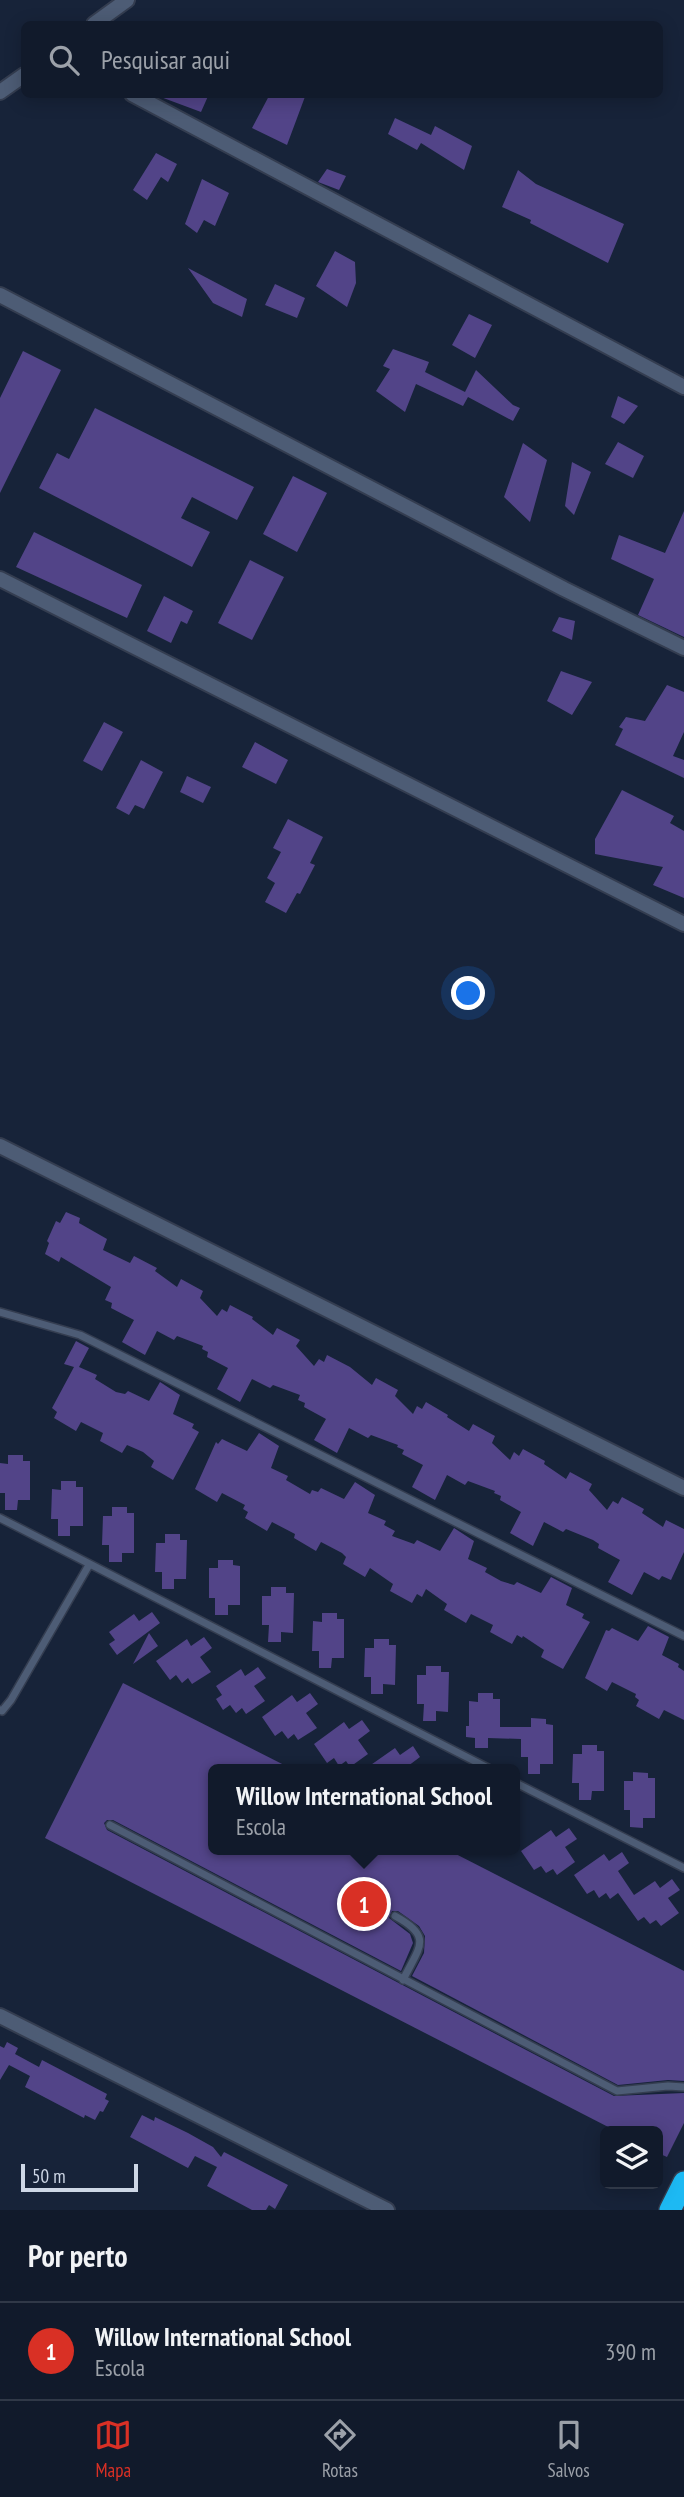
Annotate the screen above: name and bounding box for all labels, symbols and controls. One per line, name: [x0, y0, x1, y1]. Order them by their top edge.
search box: [21, 21, 663, 98]
icon: search: [45, 41, 83, 79]
text: Pesquisar aqui: [101, 43, 230, 76]
your location: [451, 976, 485, 1010]
popup: [208, 1764, 520, 1855]
text: Willow International School: [236, 1779, 492, 1812]
text: Escola: [236, 1812, 286, 1841]
pin: 1: [341, 1878, 387, 1930]
map controls: [600, 2126, 663, 2189]
button: layers: [600, 2126, 663, 2189]
scale bar: [21, 2161, 138, 2193]
text: 50 m: [32, 2164, 66, 2188]
text: Por perto: [28, 2236, 128, 2275]
text: Willow International School: [95, 2320, 351, 2353]
text: 1: [46, 2337, 57, 2366]
text: 390 m: [605, 2337, 656, 2366]
text: Escola: [95, 2353, 145, 2382]
tab: Mapa: [94, 2416, 132, 2482]
tab: Rotas: [321, 2416, 359, 2482]
tab: Salvos: [548, 2416, 590, 2482]

